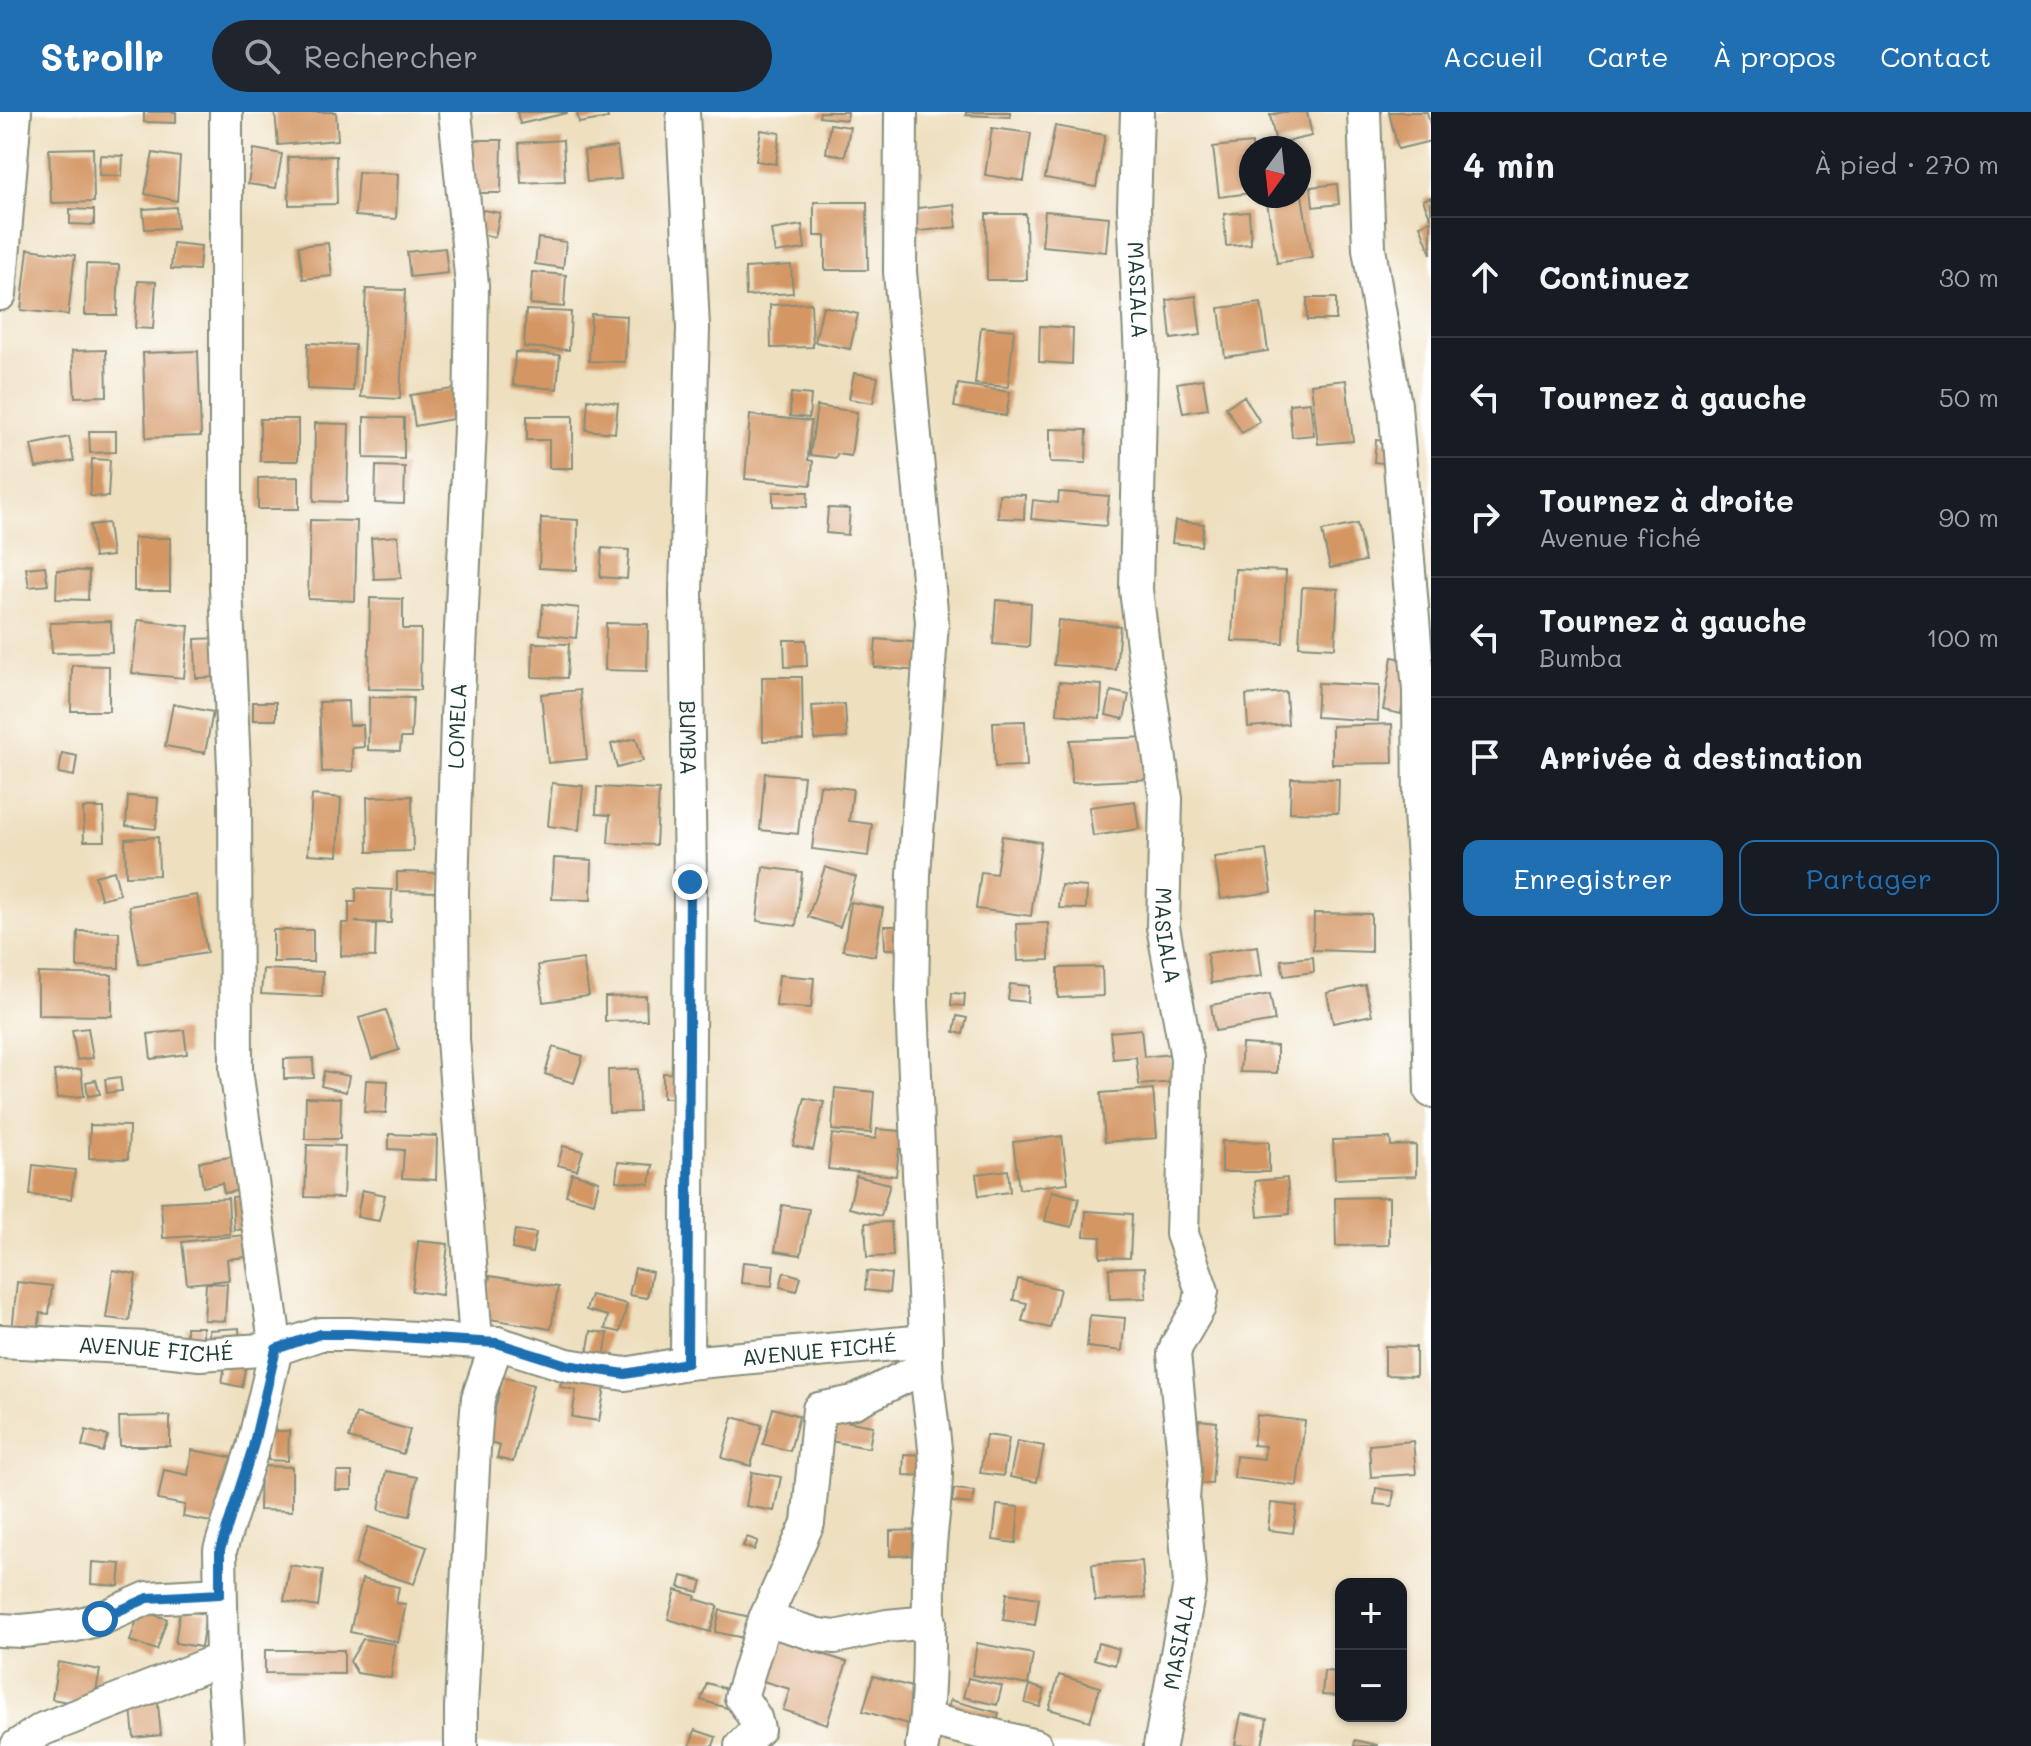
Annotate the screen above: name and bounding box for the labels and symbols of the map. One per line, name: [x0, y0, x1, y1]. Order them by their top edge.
north arrow: [1239, 136, 1311, 208]
street label: MASIALA: [1122, 241, 1155, 339]
street label: LOMELA: [441, 683, 472, 769]
street label: BUMBA: [673, 700, 704, 775]
route end: [672, 864, 708, 900]
street label: MASIALA: [1149, 887, 1188, 986]
street label: AVENUE FICHÉ: [740, 1329, 898, 1372]
street label: AVENUE FICHÉ: [78, 1330, 234, 1368]
street label: MASIALA: [1156, 1592, 1201, 1692]
route start: [82, 1601, 118, 1637]

